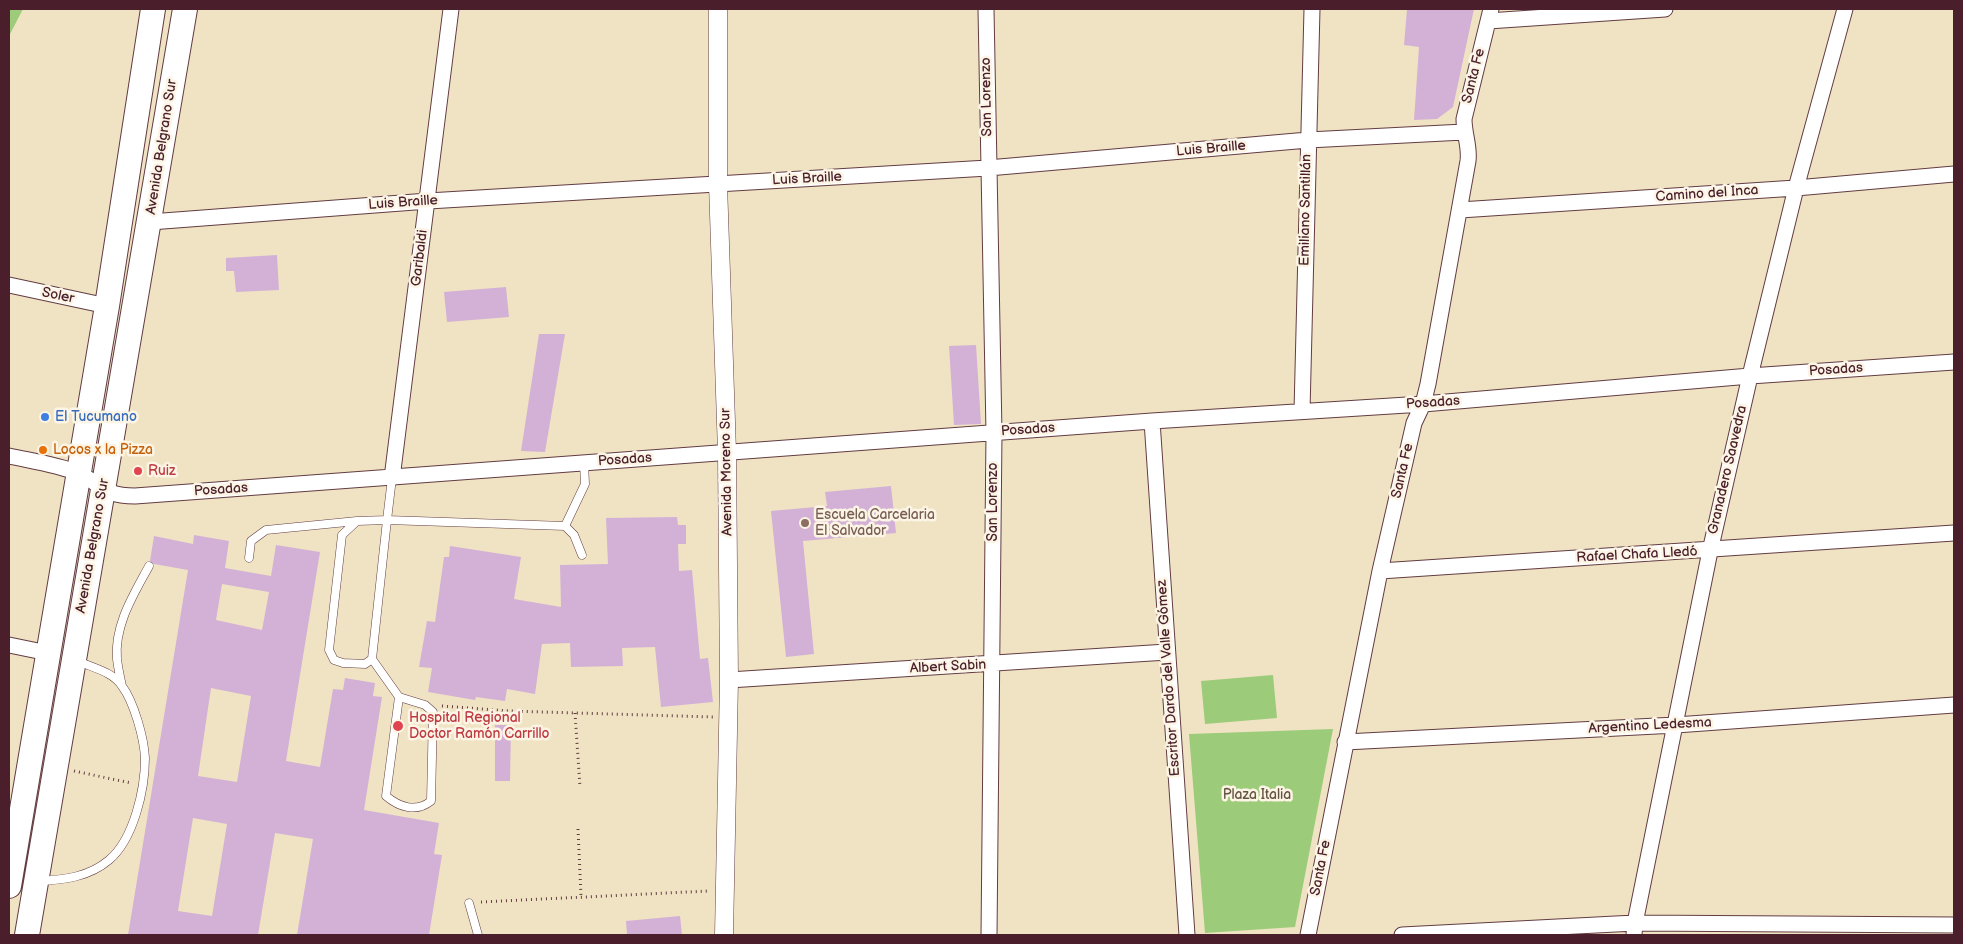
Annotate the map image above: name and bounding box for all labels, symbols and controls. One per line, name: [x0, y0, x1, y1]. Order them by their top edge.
street label: Santa Fe: [1459, 47, 1489, 105]
street label: San Lorenzo: [978, 57, 996, 137]
street label: Avenida Belgrano Sur: [143, 78, 181, 216]
street label: Luis Braille: [1175, 138, 1247, 160]
street label: Emiliano Santillán: [1297, 154, 1315, 266]
street label: Luis Braille: [772, 169, 842, 189]
street label: Camino del Inca: [1655, 182, 1759, 206]
street label: Luis Braille: [368, 192, 438, 214]
street label: Garibaldi: [408, 229, 432, 287]
street label: Soler: [40, 284, 76, 308]
street label: Posadas: [1809, 360, 1863, 380]
street label: Posadas: [1406, 393, 1460, 413]
street label: Granadero Saavedra: [1705, 404, 1751, 536]
street label: Avenida Moreno Sur: [717, 408, 737, 536]
place label: El Tucumano: [55, 409, 137, 425]
marker: El Tucumano: [39, 411, 51, 423]
street label: Posadas: [1001, 420, 1055, 440]
place label: Locos x la Pizza: [53, 442, 153, 458]
street label: Santa Fe: [1389, 442, 1417, 500]
marker: Locos x la Pizza: [37, 444, 49, 456]
street label: Posadas: [598, 450, 652, 470]
street label: San Lorenzo: [985, 462, 1001, 542]
place label: Ruiz: [148, 463, 176, 479]
marker: Ruiz: [132, 465, 144, 477]
street label: Avenida Belgrano Sur: [73, 477, 113, 615]
street label: Posadas: [194, 480, 248, 500]
place label: Escuela Carcelaria El Salvador: [815, 507, 935, 540]
marker: Escuela Carcelaria El Salvador: [799, 517, 811, 529]
street label: Rafael Chafa Lledó: [1576, 543, 1698, 567]
street label: Escritor Dardo del Valle Gómez: [1154, 579, 1184, 777]
street label: Albert Sabin: [909, 657, 987, 677]
place label: Hospital Regional Doctor Ramón Carrillo: [409, 710, 550, 742]
street label: Argentino Ledesma: [1588, 714, 1712, 738]
marker: Hospital Regional Doctor Ramón Carrillo: [391, 719, 405, 733]
park label: Plaza Italia: [1223, 787, 1291, 803]
street label: Santa Fe: [1307, 839, 1335, 897]

